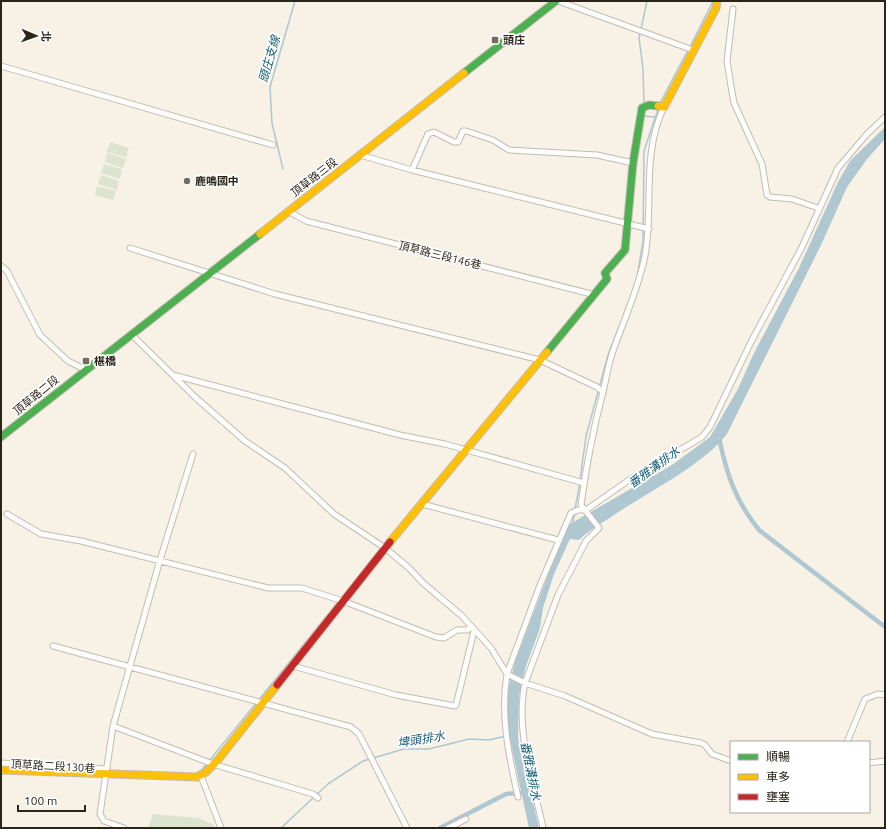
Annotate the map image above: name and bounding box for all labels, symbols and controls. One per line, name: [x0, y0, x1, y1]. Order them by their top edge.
north arrow: [16, 16, 56, 56]
text: 北: [40, 31, 52, 42]
water label: 頭庄支線: [256, 32, 282, 84]
place label: 頭庄: [503, 34, 525, 46]
marker: 頭庄: [490, 35, 500, 45]
street label: 頂草路三段: [289, 155, 339, 199]
place label: 鹿鳴國中: [195, 175, 239, 187]
marker: 鹿鳴國中: [182, 176, 192, 186]
street label: 頂草路三段146巷: [397, 239, 483, 271]
place label: 椹橋: [94, 355, 116, 367]
marker: 椹橋: [81, 356, 91, 366]
street label: 頂草路二段: [11, 373, 61, 417]
water label: 番雅溝排水: [626, 444, 683, 490]
water label: 埤頭排水: [396, 729, 447, 749]
water label: 番雅溝排水: [519, 740, 543, 803]
legend: [730, 741, 870, 813]
text: 順暢: [766, 750, 790, 763]
street label: 頂草路二段130巷: [10, 758, 96, 774]
text: 車多: [766, 770, 790, 783]
scale bar: [18, 787, 85, 813]
text: 壅塞: [766, 790, 790, 803]
text: 100 m: [24, 794, 57, 807]

